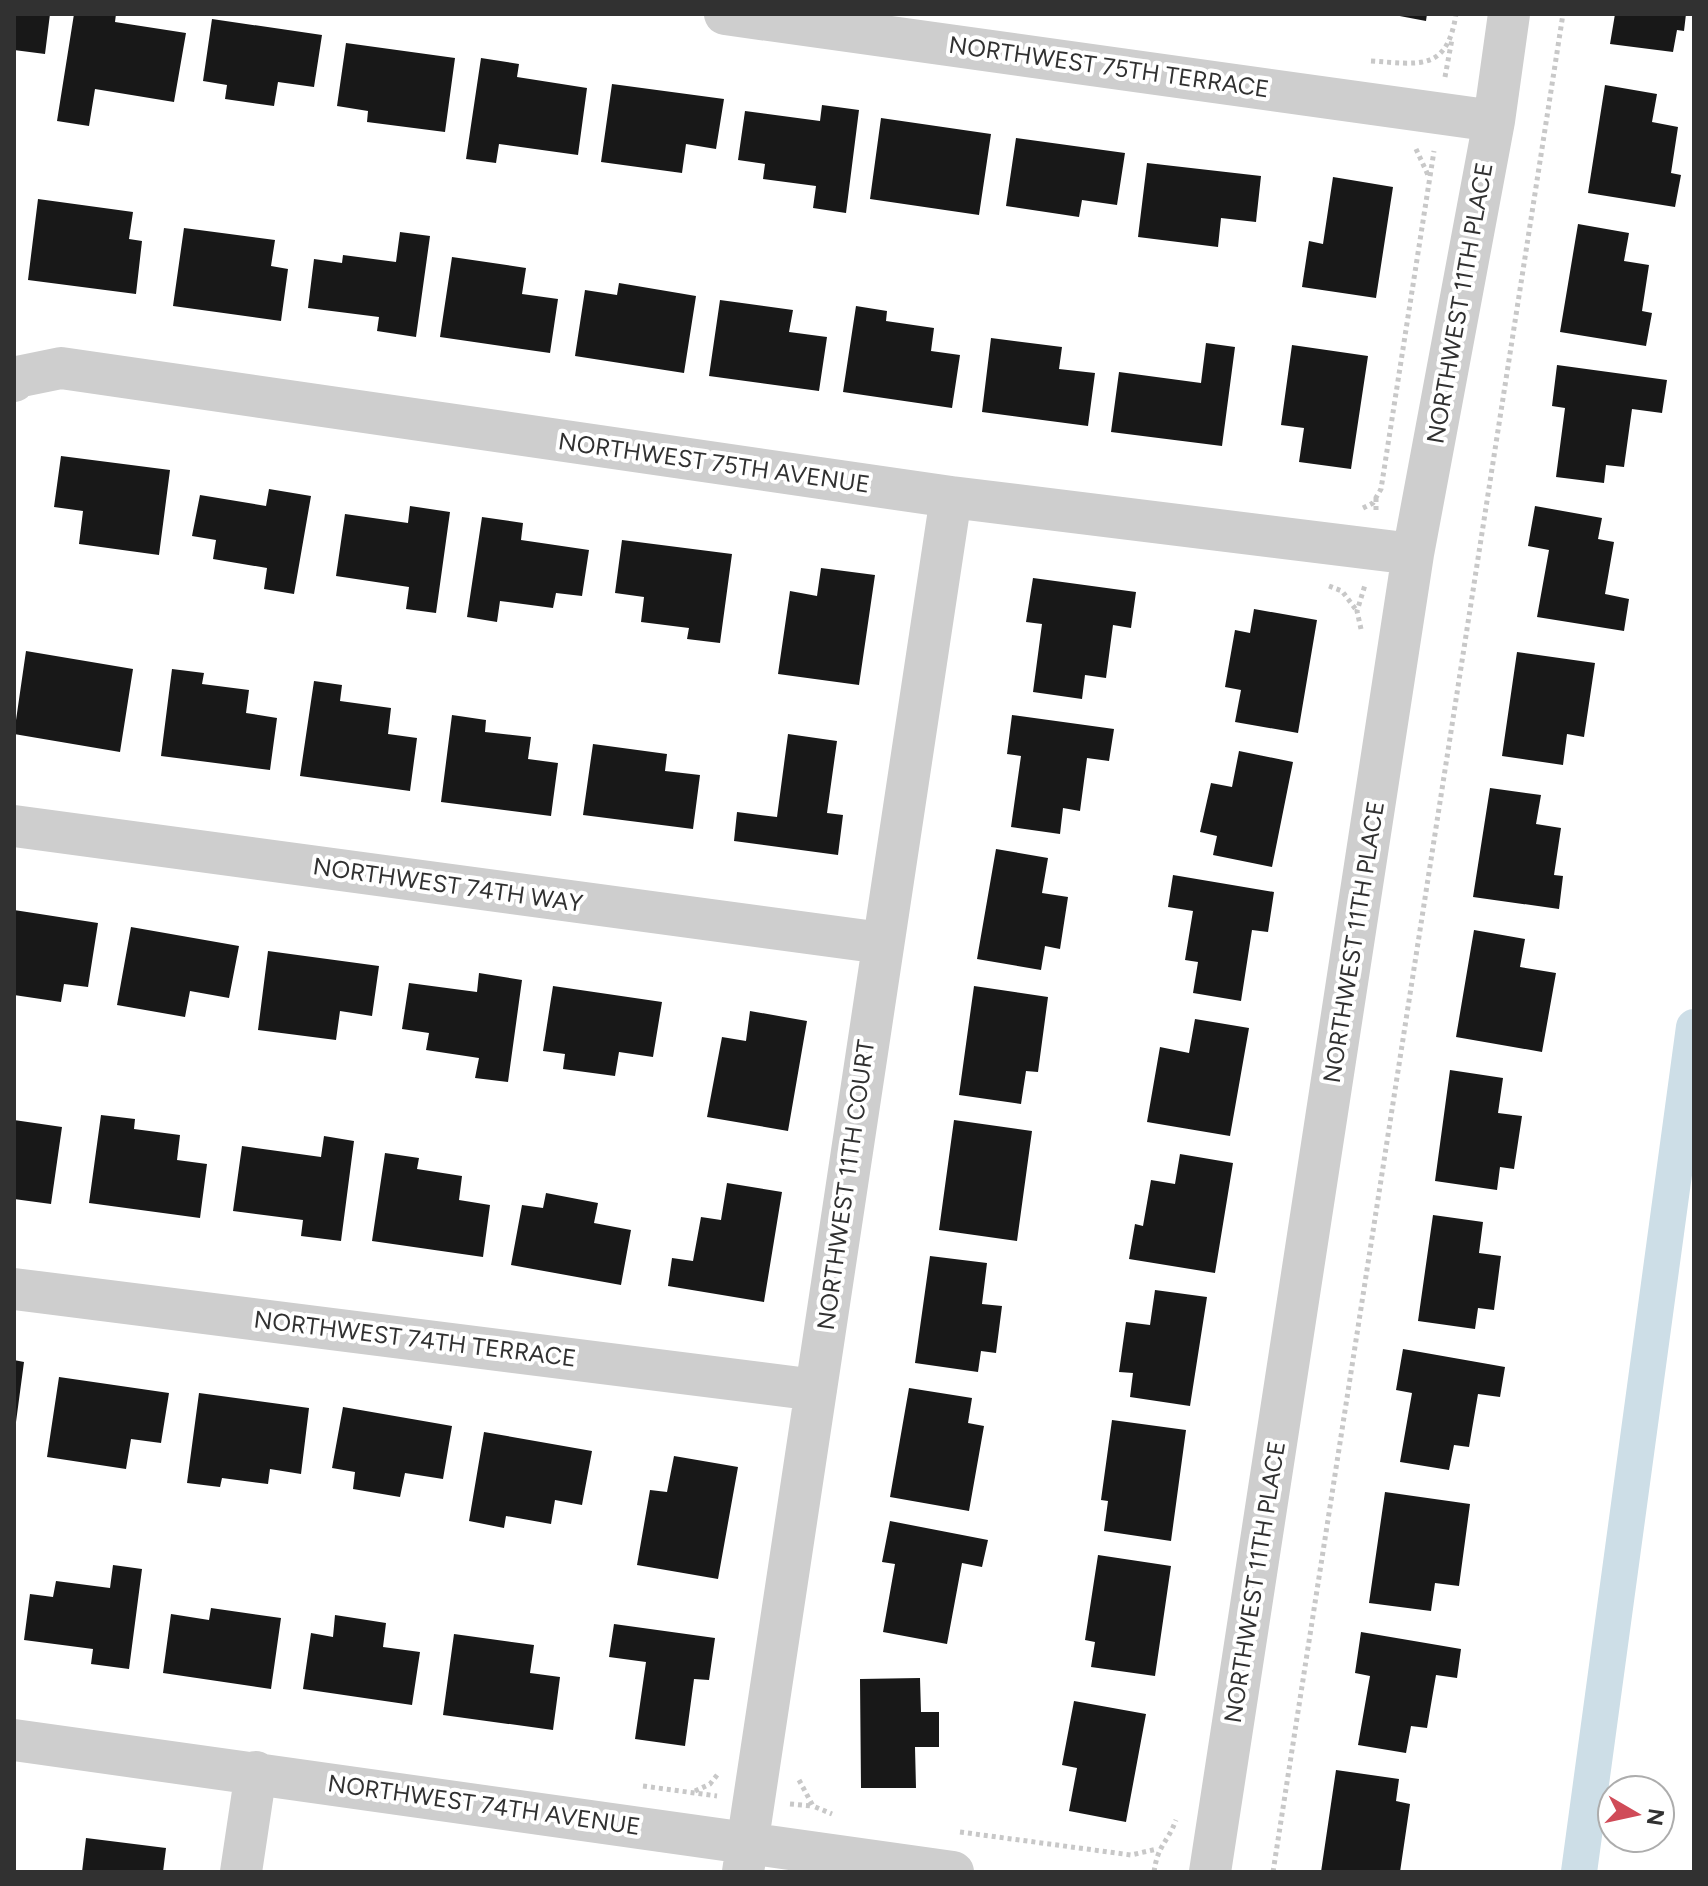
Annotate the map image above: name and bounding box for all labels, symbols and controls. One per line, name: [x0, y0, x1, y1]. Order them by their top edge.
street label: NORTHWEST 75TH TERRACE: [947, 30, 1271, 103]
street label: NORTHWEST 11TH PLACE: [1420, 160, 1499, 446]
street label: NORTHWEST 75TH AVENUE: [556, 426, 872, 499]
street label: NORTHWEST 11TH PLACE: [1317, 799, 1390, 1085]
street label: NORTHWEST 74TH WAY: [311, 851, 585, 918]
street label: NORTHWEST 11TH COURT: [811, 1038, 880, 1332]
street label: NORTHWEST 74TH TERRACE: [252, 1304, 578, 1373]
street label: NORTHWEST 11TH PLACE: [1218, 1439, 1291, 1725]
street label: NORTHWEST 74TH AVENUE: [326, 1768, 642, 1841]
north arrow: [1596, 1774, 1676, 1854]
text: N: [1641, 1807, 1670, 1828]

